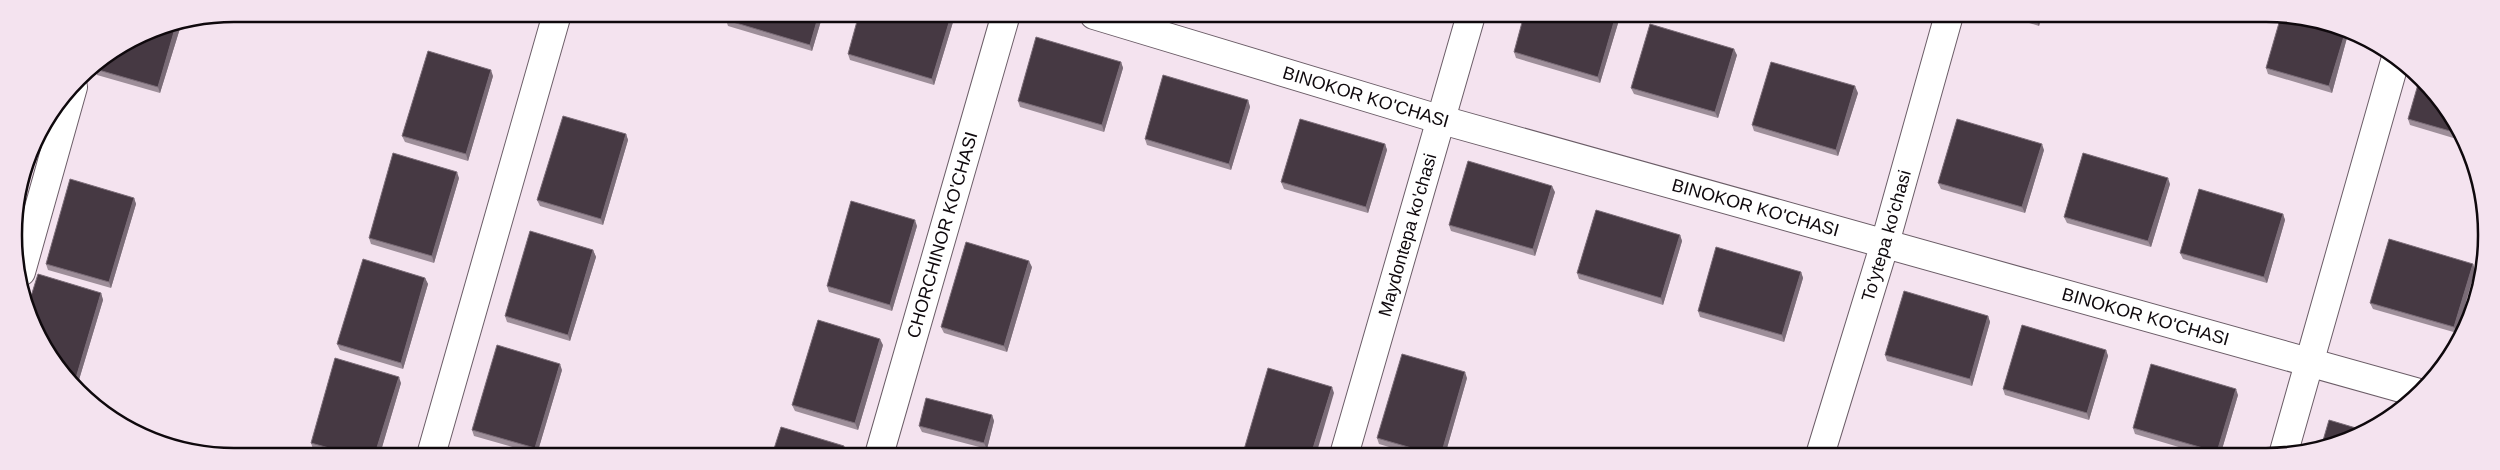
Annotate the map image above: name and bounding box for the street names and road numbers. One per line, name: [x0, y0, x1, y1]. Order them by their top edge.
street label: BINOKOR KO'CHASI: [1280, 63, 1451, 131]
street label: CHORCHINOR KO'CHASI: [903, 130, 982, 340]
street label: Maydontepa ko'chasi: [1375, 151, 1440, 319]
street label: To'ytepa ko'chasi: [1858, 168, 1915, 304]
street label: BINOKOR KO'CHASI: [1670, 175, 1841, 240]
street label: BINOKOR KO'CHASI: [2060, 284, 2231, 349]

